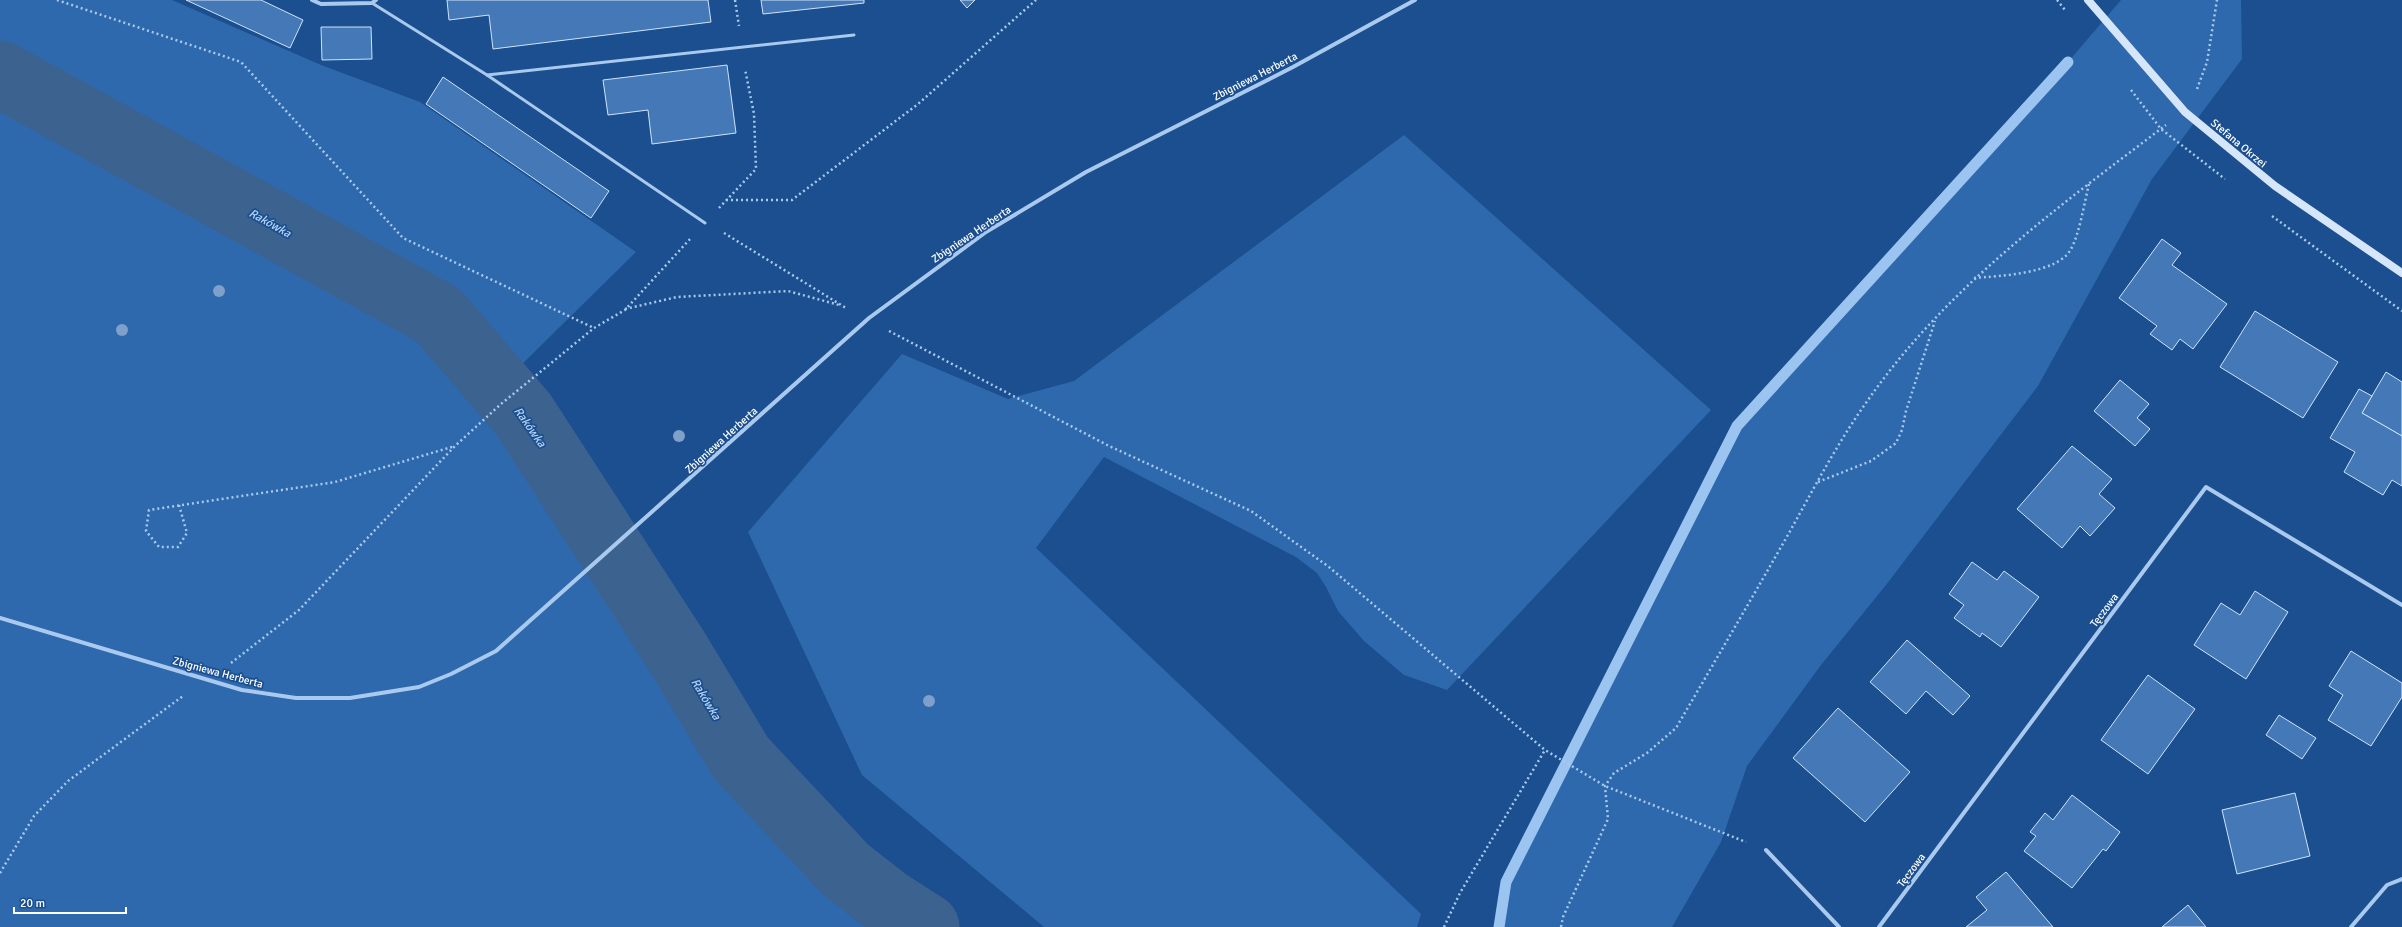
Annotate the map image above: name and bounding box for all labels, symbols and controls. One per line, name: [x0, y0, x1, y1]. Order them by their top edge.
street label: Zbigniewa Herberta: [1211, 49, 1300, 103]
street label: Stefana Okrzei: [2208, 116, 2269, 170]
street label: Zbigniewa Herberta: [929, 203, 1014, 266]
water label: Rakówka: [246, 206, 294, 242]
water label: Rakówka: [510, 404, 549, 451]
street label: Zbigniewa Herberta: [682, 404, 761, 476]
street label: Tęczowa: [2087, 590, 2122, 630]
street label: Zbigniewa Herberta: [171, 654, 265, 691]
water label: Rakówka: [687, 676, 724, 724]
street label: Tęczowa: [1894, 850, 1929, 890]
scale bar: [14, 889, 126, 915]
text: 20 m: [20, 896, 45, 911]

